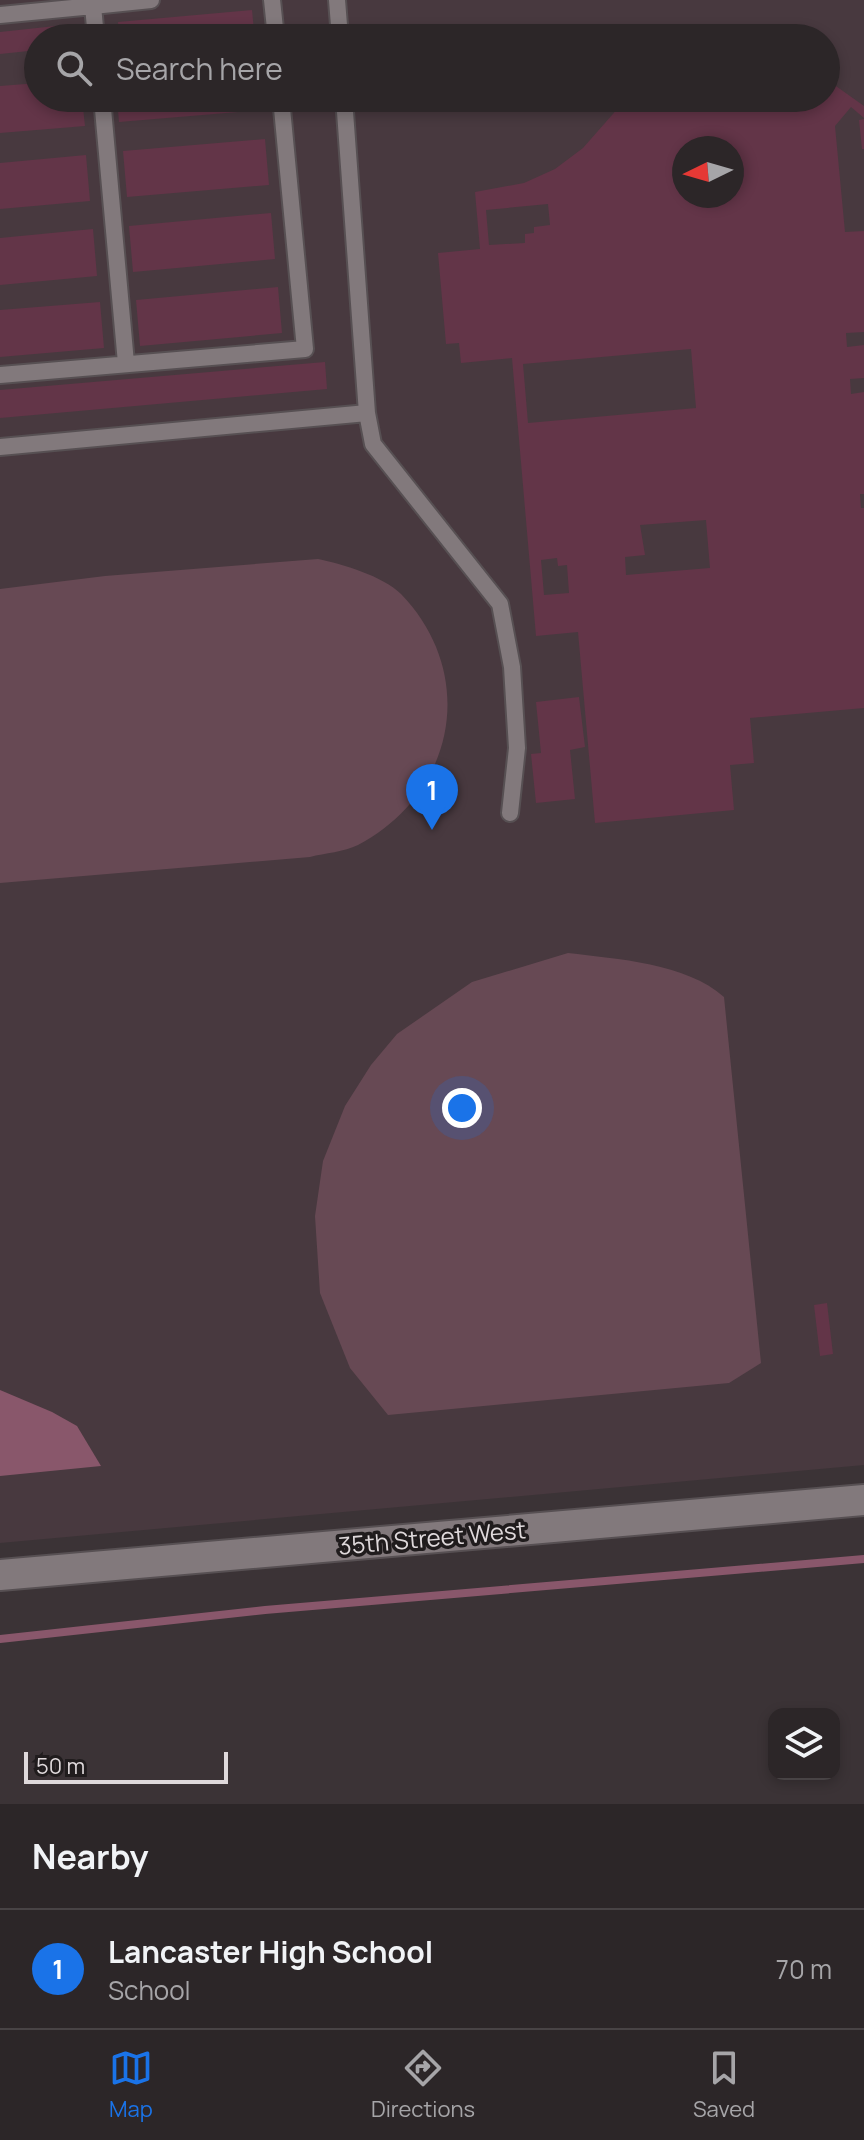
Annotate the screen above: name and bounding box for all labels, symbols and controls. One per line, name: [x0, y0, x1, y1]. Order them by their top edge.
search box: [24, 24, 840, 112]
icon: search: [52, 46, 96, 90]
text: Search here: [116, 48, 283, 89]
north arrow: [672, 136, 744, 208]
pin: 1: [406, 764, 458, 830]
your location: [442, 1088, 482, 1128]
street label: 35th Street West: [337, 1512, 527, 1562]
map controls: [768, 1708, 840, 1780]
button: layers: [768, 1708, 840, 1780]
scale bar: [24, 1748, 228, 1784]
text: 50 m: [36, 1751, 85, 1781]
text: Nearby: [32, 1833, 148, 1879]
text: Lancaster High School: [108, 1931, 433, 1972]
text: 1: [52, 1951, 64, 1987]
text: 70 m: [776, 1951, 832, 1987]
text: School: [108, 1972, 191, 2008]
tab: Map: [109, 2046, 153, 2124]
tab: Directions: [371, 2046, 475, 2124]
tab: Saved: [693, 2046, 755, 2124]

